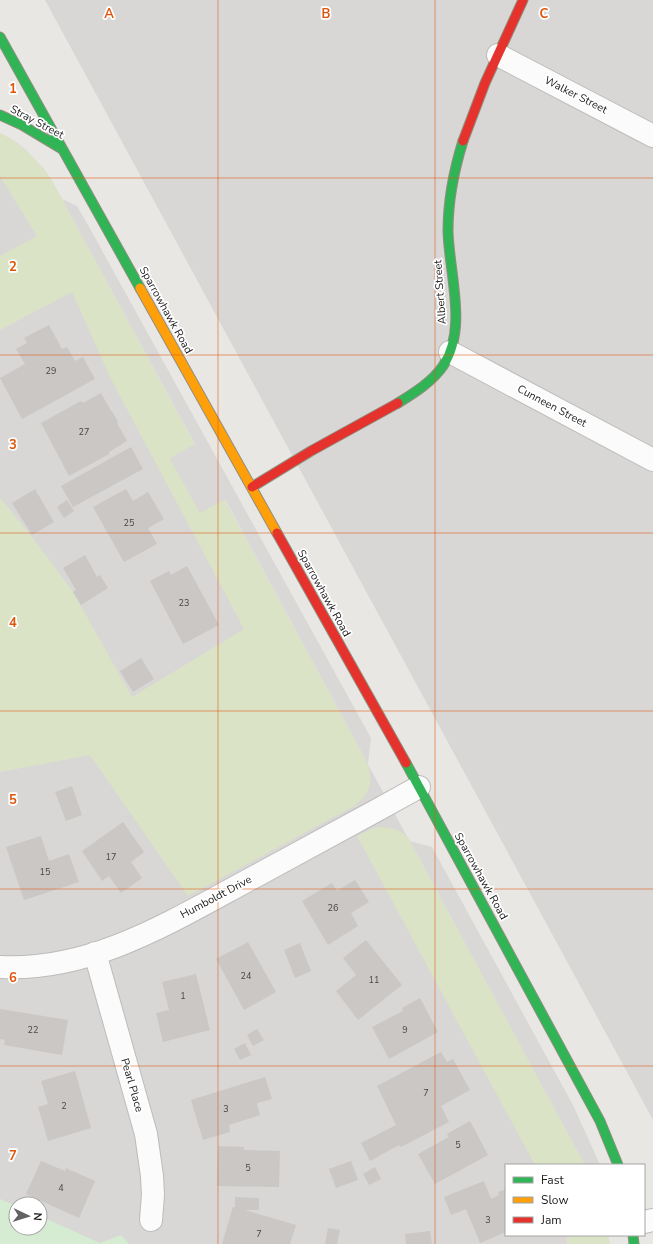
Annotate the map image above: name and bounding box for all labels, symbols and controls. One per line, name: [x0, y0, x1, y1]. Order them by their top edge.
text: A: [104, 5, 114, 23]
text: B: [322, 5, 331, 23]
text: C: [540, 5, 549, 23]
street label: Walker Street: [542, 73, 610, 117]
text: 1: [9, 80, 17, 98]
street label: Stray Street: [8, 102, 67, 142]
text: 2: [9, 258, 17, 276]
street label: Albert Street: [430, 259, 450, 325]
street label: Sparrowhawk Road: [136, 264, 196, 356]
house number: 29: [46, 365, 56, 377]
street label: Cunneen Street: [515, 381, 590, 431]
house number: 27: [79, 426, 89, 438]
text: 3: [9, 436, 17, 454]
house number: 25: [124, 517, 134, 529]
street label: Sparrowhawk Road: [294, 547, 354, 639]
house number: 23: [179, 597, 189, 609]
text: 4: [9, 614, 17, 632]
text: 5: [9, 791, 17, 809]
street label: Sparrowhawk Road: [451, 830, 511, 922]
house number: 17: [106, 851, 116, 863]
house number: 15: [40, 866, 50, 878]
street label: Humboldt Drive: [178, 872, 254, 922]
house number: 26: [328, 902, 338, 914]
text: 6: [9, 969, 17, 987]
house number: 24: [241, 970, 252, 982]
house number: 11: [369, 974, 379, 986]
house number: 1: [180, 990, 186, 1002]
house number: 22: [28, 1024, 38, 1036]
house number: 9: [402, 1024, 408, 1036]
street label: Pearl Place: [117, 1056, 147, 1114]
house number: 7: [423, 1087, 429, 1099]
house number: 2: [61, 1100, 67, 1112]
house number: 3: [223, 1103, 229, 1115]
house number: 5: [455, 1139, 461, 1151]
text: 7: [9, 1147, 17, 1165]
house number: 5: [245, 1162, 251, 1174]
legend: [505, 1164, 645, 1236]
text: Fast: [541, 1172, 564, 1188]
house number: 4: [58, 1182, 64, 1194]
text: Slow: [541, 1192, 569, 1208]
north arrow: [8, 1196, 48, 1236]
text: N: [30, 1212, 45, 1221]
text: Jam: [540, 1212, 562, 1228]
house number: 3: [485, 1214, 491, 1226]
house number: 7: [256, 1228, 262, 1240]

